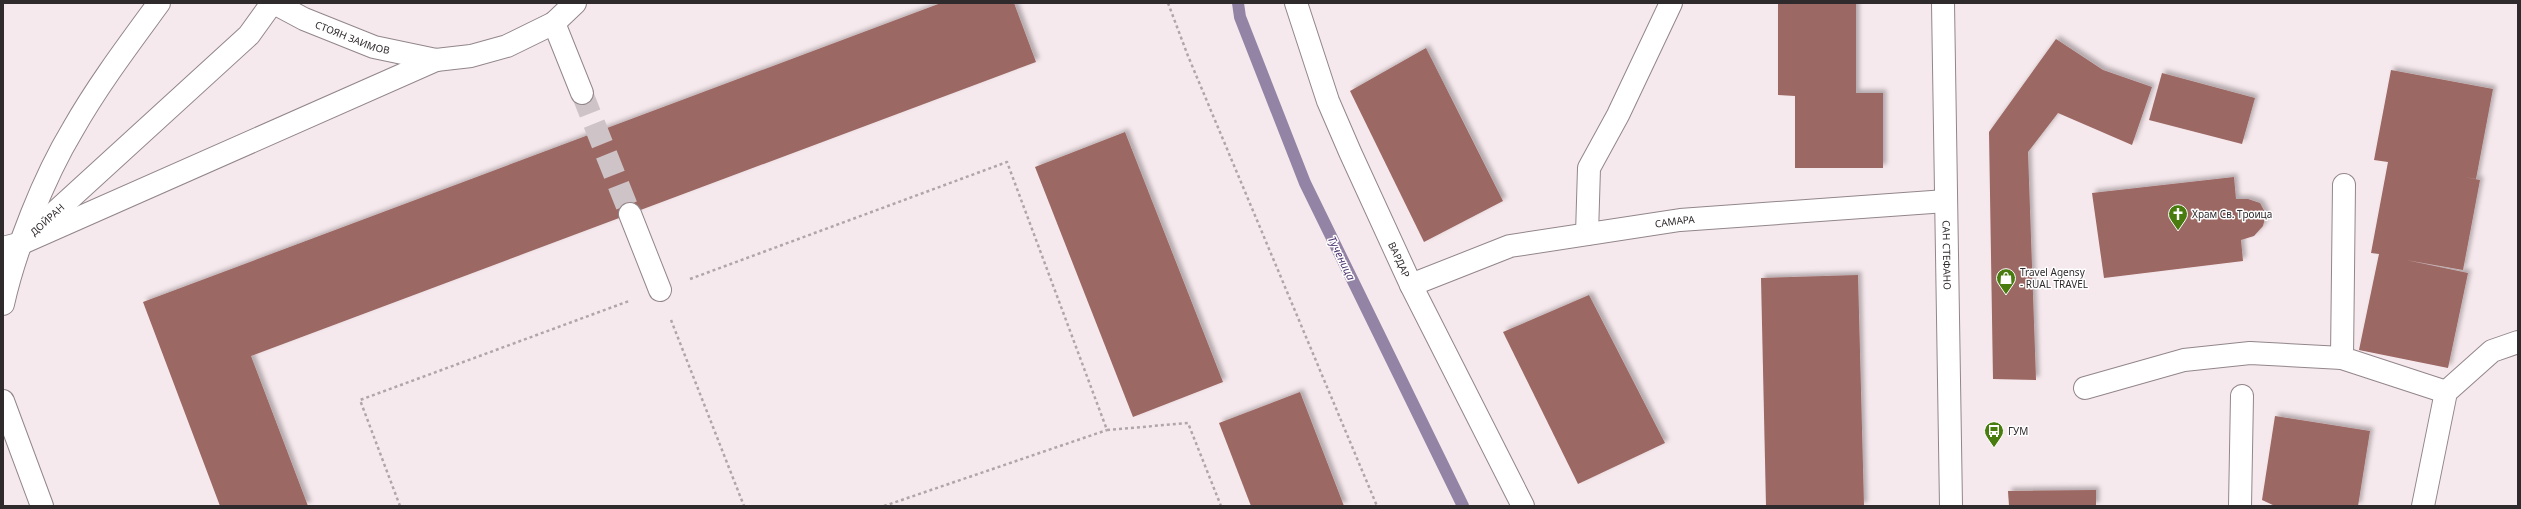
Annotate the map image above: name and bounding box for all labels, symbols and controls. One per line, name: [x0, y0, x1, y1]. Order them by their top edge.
street label: СТОЯН ЗАИМОВ: [313, 17, 391, 57]
street label: ДОЙРАН: [27, 200, 67, 239]
church icon: Храм Св. Троица: [2167, 203, 2189, 231]
place label: Храм Св. Троица: [2192, 207, 2272, 221]
street label: САМАРА: [1654, 212, 1696, 231]
street label: САН СТЕФАНО: [1939, 220, 1955, 290]
water label: Тученица: [1325, 233, 1359, 283]
street label: ВАРДАР: [1385, 239, 1414, 280]
place label: Travel Agensy - RUAL TRAVEL: [2020, 265, 2088, 291]
shop icon: Travel Agensy - RUAL TRAVEL: [1995, 267, 2017, 295]
bus stop icon: ГУМ: [1983, 420, 2005, 448]
place label: ГУМ: [2008, 424, 2028, 438]

